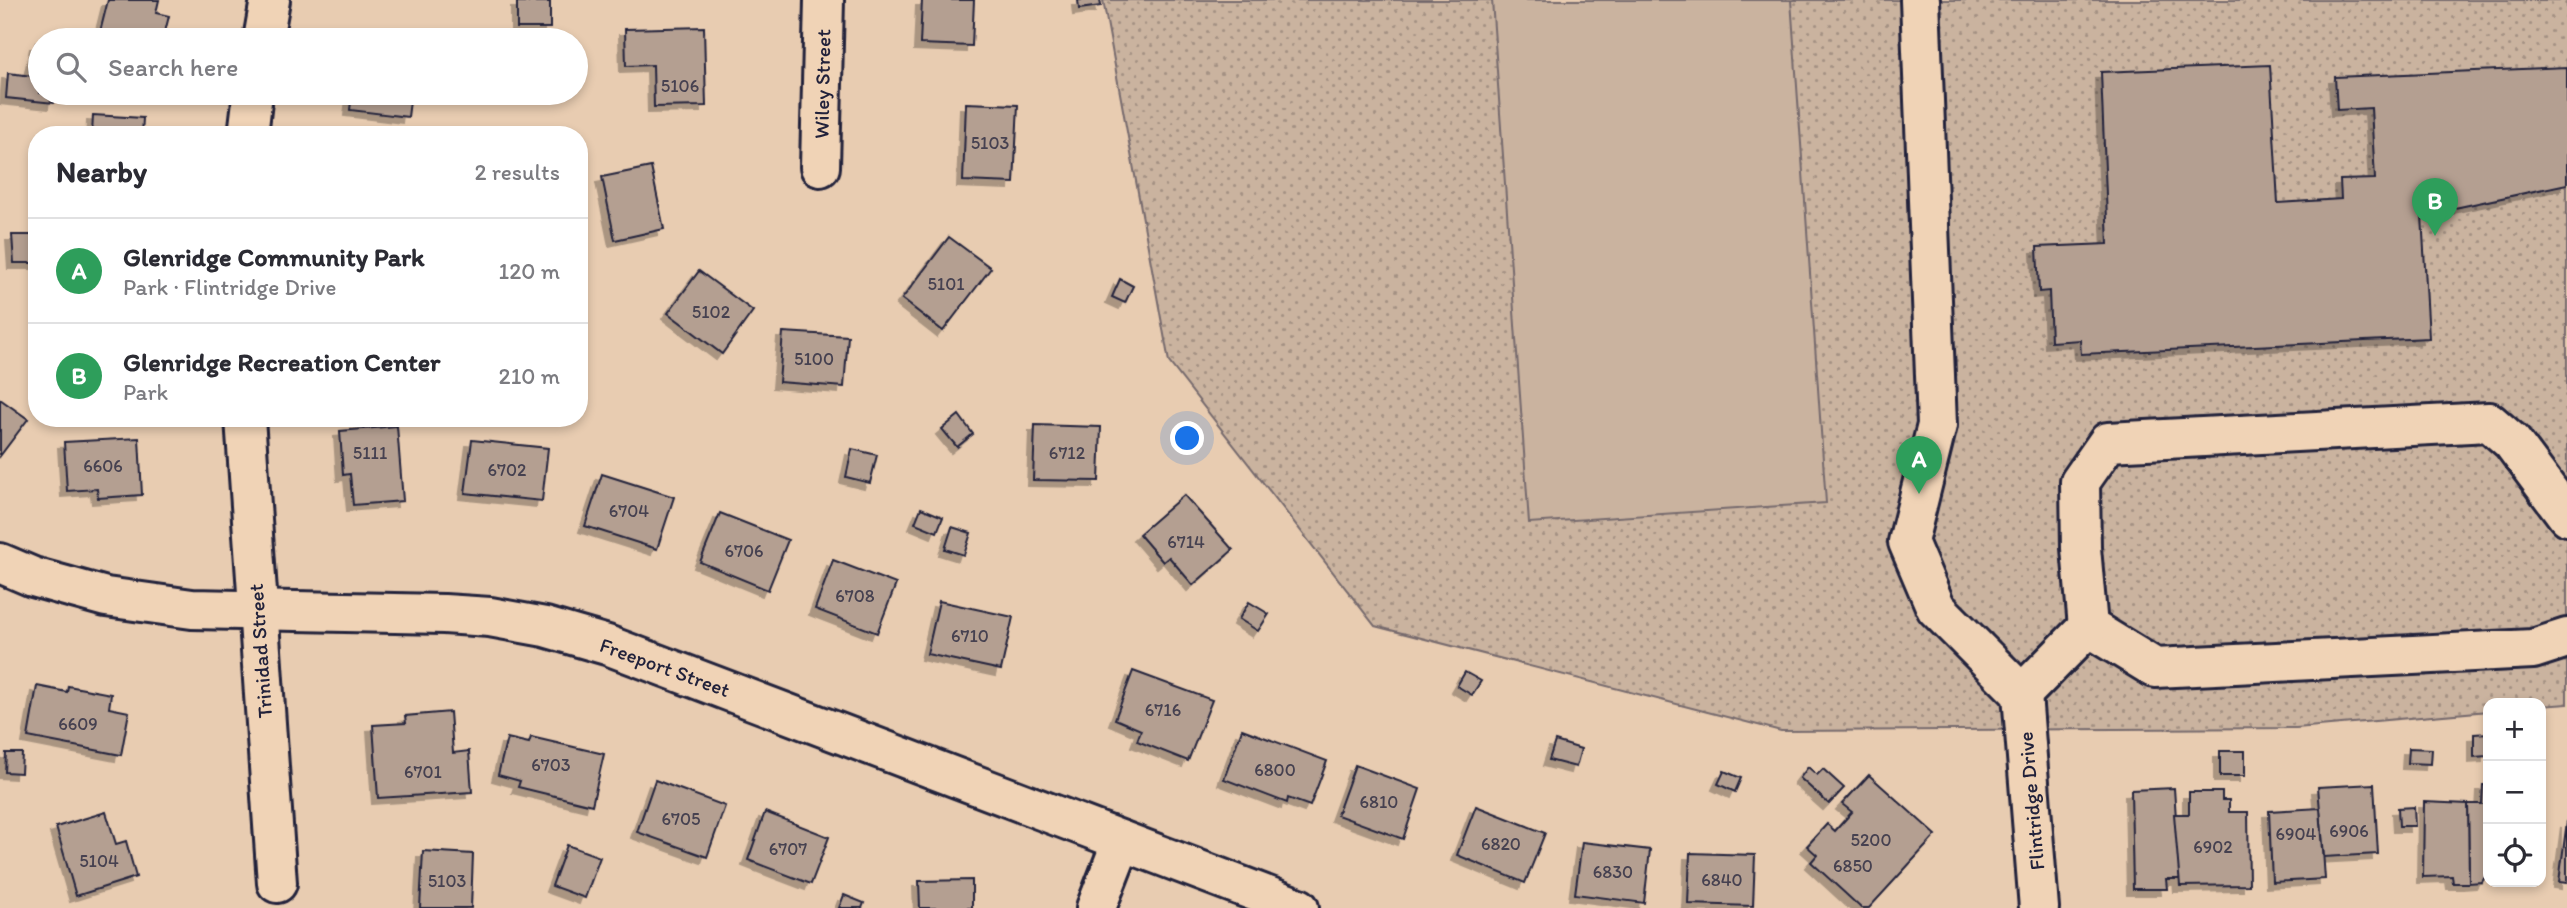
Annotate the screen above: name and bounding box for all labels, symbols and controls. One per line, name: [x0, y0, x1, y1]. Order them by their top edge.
search box: [28, 28, 588, 105]
street label: Wiley Street: [809, 29, 835, 139]
icon: search: [52, 48, 90, 86]
text: Search here: [108, 51, 238, 83]
house number: 5106: [661, 75, 699, 97]
house number: 5103: [971, 132, 1010, 154]
text: Nearby: [56, 153, 147, 190]
text: 2 results: [474, 158, 560, 186]
pin: B: [2412, 178, 2458, 236]
text: Glenridge Community Park: [123, 241, 425, 273]
text: A: [72, 257, 86, 285]
text: 120 m: [499, 257, 560, 285]
text: Park · Flintridge Drive: [123, 273, 336, 301]
house number: 5101: [927, 273, 965, 295]
house number: 5102: [692, 301, 731, 323]
text: Glenridge Recreation Center: [123, 346, 440, 378]
house number: 5100: [794, 348, 834, 370]
text: B: [72, 362, 86, 390]
text: 210 m: [499, 362, 560, 390]
text: Park: [123, 378, 168, 406]
your location: [1170, 421, 1204, 455]
pin: A: [1896, 436, 1942, 494]
house number: 5111: [353, 442, 387, 464]
house number: 6712: [1049, 442, 1086, 464]
house number: 6606: [83, 455, 123, 477]
house number: 6702: [487, 459, 527, 481]
house number: 6704: [609, 500, 649, 522]
house number: 6714: [1167, 531, 1205, 553]
house number: 6706: [724, 540, 764, 562]
street label: Trinidad Street: [243, 583, 277, 719]
house number: 6708: [835, 585, 875, 607]
house number: 6710: [951, 625, 989, 647]
street label: Freeport Street: [596, 632, 734, 702]
map controls: [2483, 698, 2546, 887]
button: +: [2483, 698, 2546, 761]
house number: 6716: [1145, 699, 1181, 721]
house number: 6609: [58, 713, 98, 735]
street label: Flintridge Drive: [2012, 731, 2050, 871]
house number: 6703: [531, 754, 571, 776]
house number: 6800: [1254, 759, 1296, 781]
house number: 6701: [404, 761, 442, 783]
button: −: [2483, 761, 2546, 824]
house number: 6810: [1360, 791, 1398, 813]
house number: 6705: [662, 808, 701, 830]
house number: 6906: [2329, 820, 2369, 842]
house number: 6904: [2276, 823, 2317, 845]
button: locate: [2483, 824, 2546, 887]
house number: 5200: [1850, 829, 1892, 851]
house number: 6820: [1481, 833, 1521, 855]
house number: 6902: [2193, 836, 2233, 858]
house number: 6707: [769, 838, 807, 860]
house number: 5104: [79, 850, 119, 872]
house number: 6850: [1833, 855, 1873, 877]
house number: 6830: [1593, 861, 1633, 883]
house number: 6840: [1701, 869, 1743, 891]
house number: 5103: [428, 870, 467, 892]

